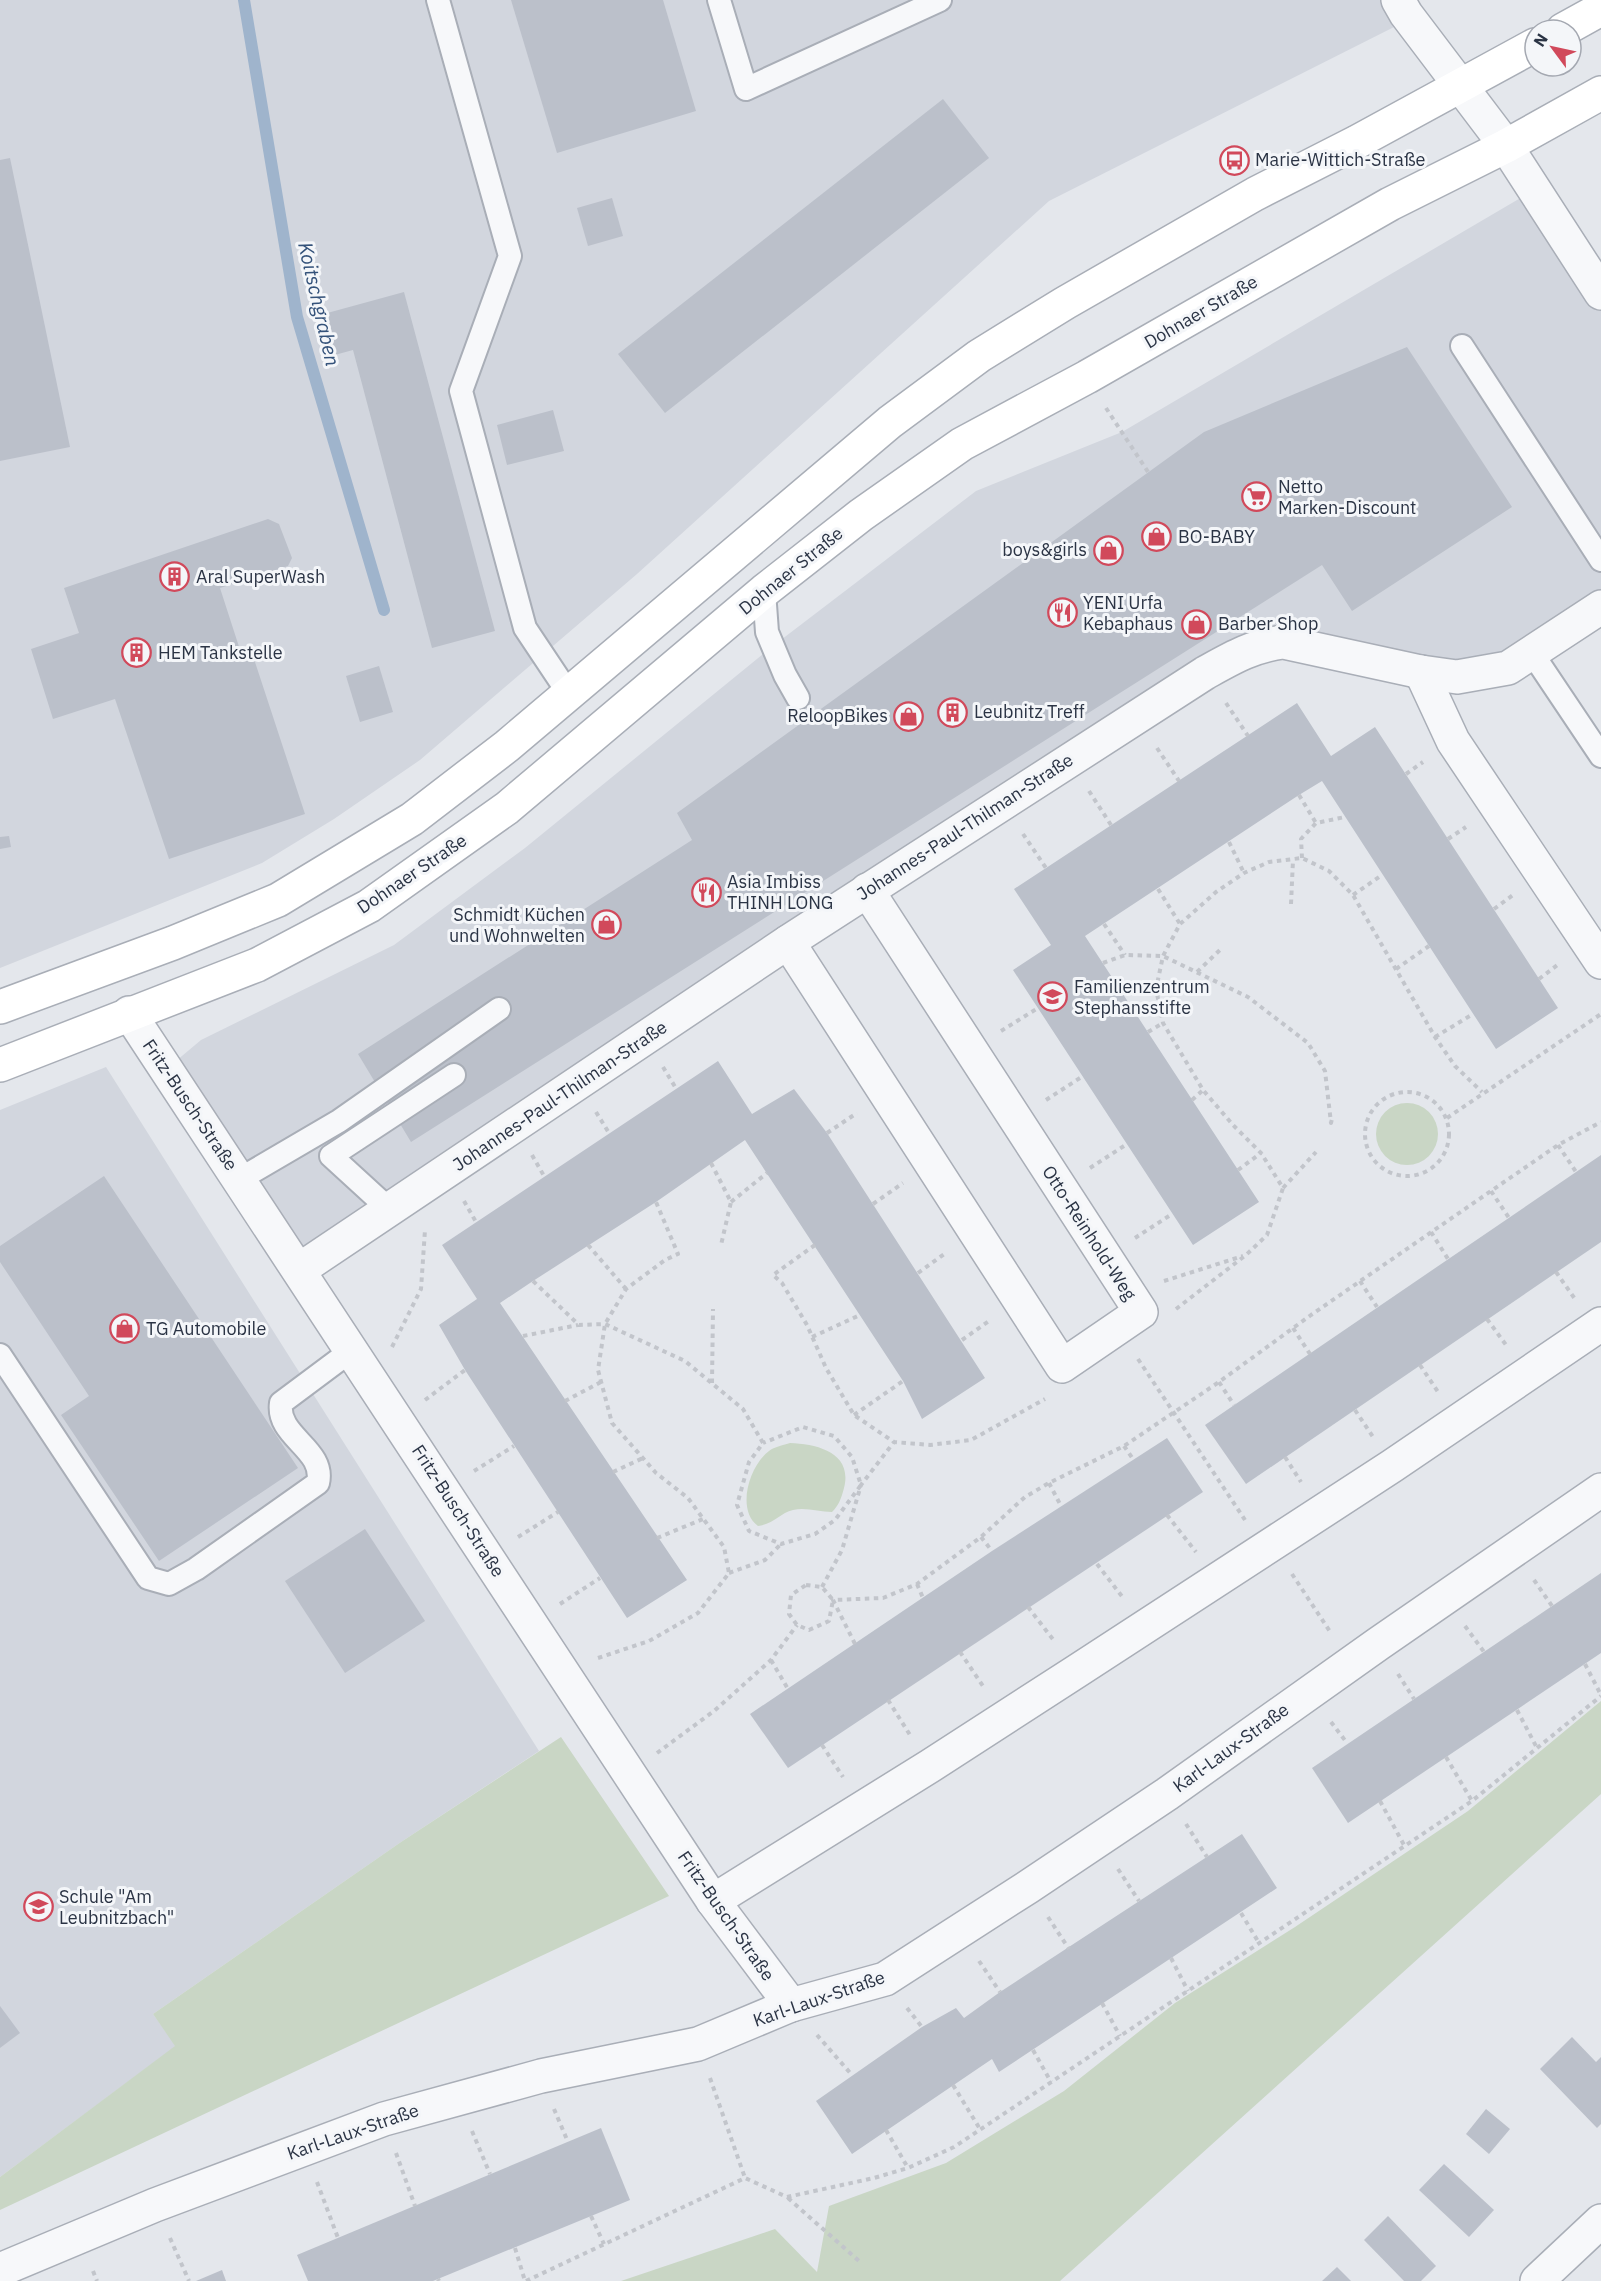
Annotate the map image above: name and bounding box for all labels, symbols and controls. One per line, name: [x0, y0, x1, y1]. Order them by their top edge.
north arrow: [1523, 18, 1583, 78]
text: N: [1529, 30, 1552, 50]
bus stop icon: Marie-Wittich-Straße: [1218, 144, 1250, 176]
place label: Marie-Wittich-Straße: [1255, 148, 1425, 171]
water label: Koitschgraben: [292, 239, 347, 369]
street label: Dohnaer Straße: [1140, 270, 1262, 353]
place label: Netto Marken-Discount: [1278, 475, 1416, 519]
supermarket icon: Netto Marken-Discount: [1241, 481, 1273, 513]
shop icon: BO-BABY: [1141, 521, 1173, 553]
street label: Dohnaer Straße: [734, 522, 847, 620]
place label: BO-BABY: [1178, 525, 1255, 548]
shop icon: boys&girls: [1092, 534, 1124, 566]
place label: boys&girls: [1002, 538, 1087, 561]
building icon: Aral SuperWash: [159, 561, 191, 593]
place label: Aral SuperWash: [196, 565, 325, 588]
place label: YENI Urfa Kebaphaus: [1083, 591, 1173, 635]
restaurant icon: YENI Urfa Kebaphaus: [1046, 597, 1078, 629]
shop icon: Barber Shop: [1181, 608, 1213, 640]
place label: Barber Shop: [1218, 612, 1318, 635]
building icon: HEM Tankstelle: [121, 637, 153, 669]
place label: HEM Tankstelle: [158, 641, 283, 664]
building icon: Leubnitz Treff: [937, 696, 969, 728]
shop icon: ReloopBikes: [893, 700, 925, 732]
place label: Leubnitz Treff: [974, 700, 1085, 723]
place label: ReloopBikes: [787, 704, 888, 727]
street label: Johannes-Paul-Thilman-Straße: [852, 748, 1077, 905]
street label: Dohnaer Straße: [353, 828, 471, 919]
place label: Asia Imbiss THINH LONG: [727, 870, 833, 914]
restaurant icon: Asia Imbiss THINH LONG: [690, 876, 722, 908]
place label: Schmidt Küchen und Wohnwelten: [449, 903, 585, 947]
shop icon: Schmidt Küchen und Wohnwelten: [590, 909, 622, 941]
place label: Familienzentrum Stephansstifte: [1074, 975, 1210, 1019]
school or university icon: Familienzentrum Stephansstifte: [1037, 981, 1069, 1013]
street label: Johannes-Paul-Thilman-Straße: [448, 1015, 671, 1176]
street label: Fritz-Busch-Straße: [138, 1035, 243, 1175]
street label: Otto-Reinhold-Weg: [1037, 1161, 1142, 1305]
shop icon: TG Automobile: [109, 1313, 141, 1345]
place label: TG Automobile: [146, 1317, 266, 1340]
street label: Fritz-Busch-Straße: [407, 1440, 510, 1581]
street label: Karl-Laux-Straße: [1168, 1698, 1293, 1797]
street label: Fritz-Busch-Straße: [673, 1846, 780, 1985]
place label: Schule "Am Leubnitzbach": [59, 1885, 174, 1929]
school or university icon: Schule "Am Leubnitzbach": [22, 1891, 54, 1923]
street label: Karl-Laux-Straße: [750, 1965, 888, 2032]
street label: Karl-Laux-Straße: [284, 2098, 422, 2165]

